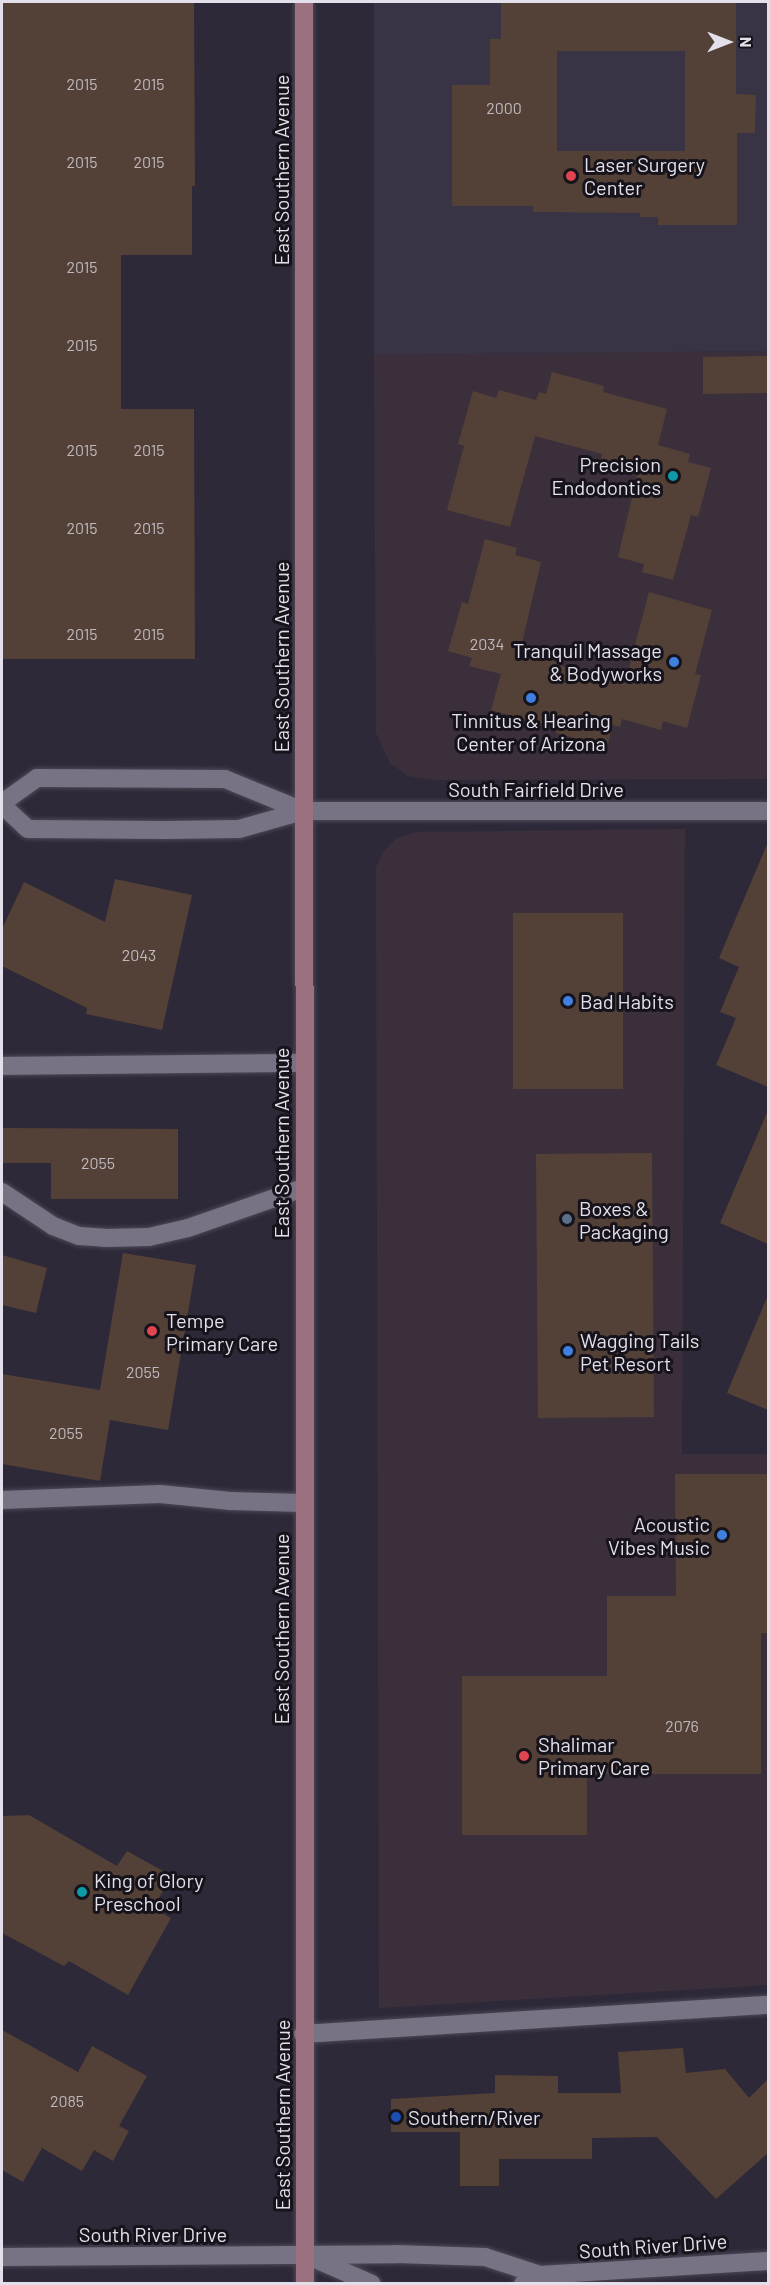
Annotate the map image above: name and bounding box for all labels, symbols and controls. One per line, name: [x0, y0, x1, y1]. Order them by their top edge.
north arrow: [698, 12, 758, 72]
text: N: [737, 37, 756, 47]
house number: 2015: [67, 74, 97, 94]
house number: 2015: [134, 74, 164, 94]
street label: East Southern Avenue: [269, 75, 293, 265]
house number: 2000: [486, 98, 522, 118]
house number: 2015: [67, 152, 97, 172]
house number: 2015: [134, 152, 164, 172]
place label: Laser Surgery Center: [584, 152, 705, 199]
marker: Laser Surgery Center: [562, 167, 580, 185]
house number: 2015: [67, 257, 97, 277]
house number: 2015: [67, 335, 97, 355]
house number: 2015: [67, 440, 97, 460]
house number: 2015: [134, 440, 164, 460]
place label: Precision Endodontics: [551, 452, 661, 499]
marker: Precision Endodontics: [666, 469, 680, 483]
house number: 2015: [67, 518, 97, 538]
house number: 2015: [134, 518, 164, 538]
street label: East Southern Avenue: [269, 562, 293, 752]
house number: 2015: [67, 624, 97, 644]
house number: 2015: [134, 624, 164, 644]
house number: 2034: [470, 634, 504, 654]
place label: Tranquil Massage & Bodyworks: [513, 638, 662, 685]
marker: Tranquil Massage & Bodyworks: [667, 655, 681, 669]
marker: Tinnitus & Hearing Center of Arizona: [524, 691, 538, 705]
place label: Tinnitus & Hearing Center of Arizona: [451, 708, 611, 755]
street label: South Fairfield Drive: [448, 777, 624, 801]
house number: 2043: [122, 945, 156, 965]
place label: Bad Habits: [580, 989, 674, 1013]
marker: Bad Habits: [561, 994, 575, 1008]
street label: East Southern Avenue: [269, 1048, 293, 1238]
house number: 2055: [81, 1153, 115, 1173]
place label: Boxes & Packaging: [579, 1196, 669, 1243]
marker: Boxes & Packaging: [560, 1212, 574, 1226]
place label: Tempe Primary Care: [166, 1308, 278, 1355]
marker: Tempe Primary Care: [143, 1322, 161, 1340]
place label: Wagging Tails Pet Resort: [580, 1328, 699, 1375]
marker: Wagging Tails Pet Resort: [561, 1344, 575, 1358]
house number: 2055: [126, 1362, 160, 1382]
house number: 2055: [49, 1423, 83, 1443]
place label: Acoustic Vibes Music: [608, 1512, 710, 1559]
marker: Acoustic Vibes Music: [715, 1528, 729, 1542]
street label: East Southern Avenue: [269, 1534, 293, 1724]
house number: 2076: [665, 1716, 699, 1736]
place label: Shalimar Primary Care: [538, 1732, 650, 1779]
marker: Shalimar Primary Care: [515, 1747, 533, 1765]
place label: King of Glory Preschool: [94, 1868, 204, 1915]
marker: King of Glory Preschool: [75, 1885, 89, 1899]
street label: East Southern Avenue: [270, 2020, 294, 2210]
house number: 2085: [50, 2091, 84, 2111]
place label: Southern/River: [408, 2105, 540, 2129]
marker: Southern/River: [389, 2110, 403, 2124]
street label: South River Drive: [79, 2222, 227, 2246]
street label: South River Drive: [578, 2229, 728, 2263]

